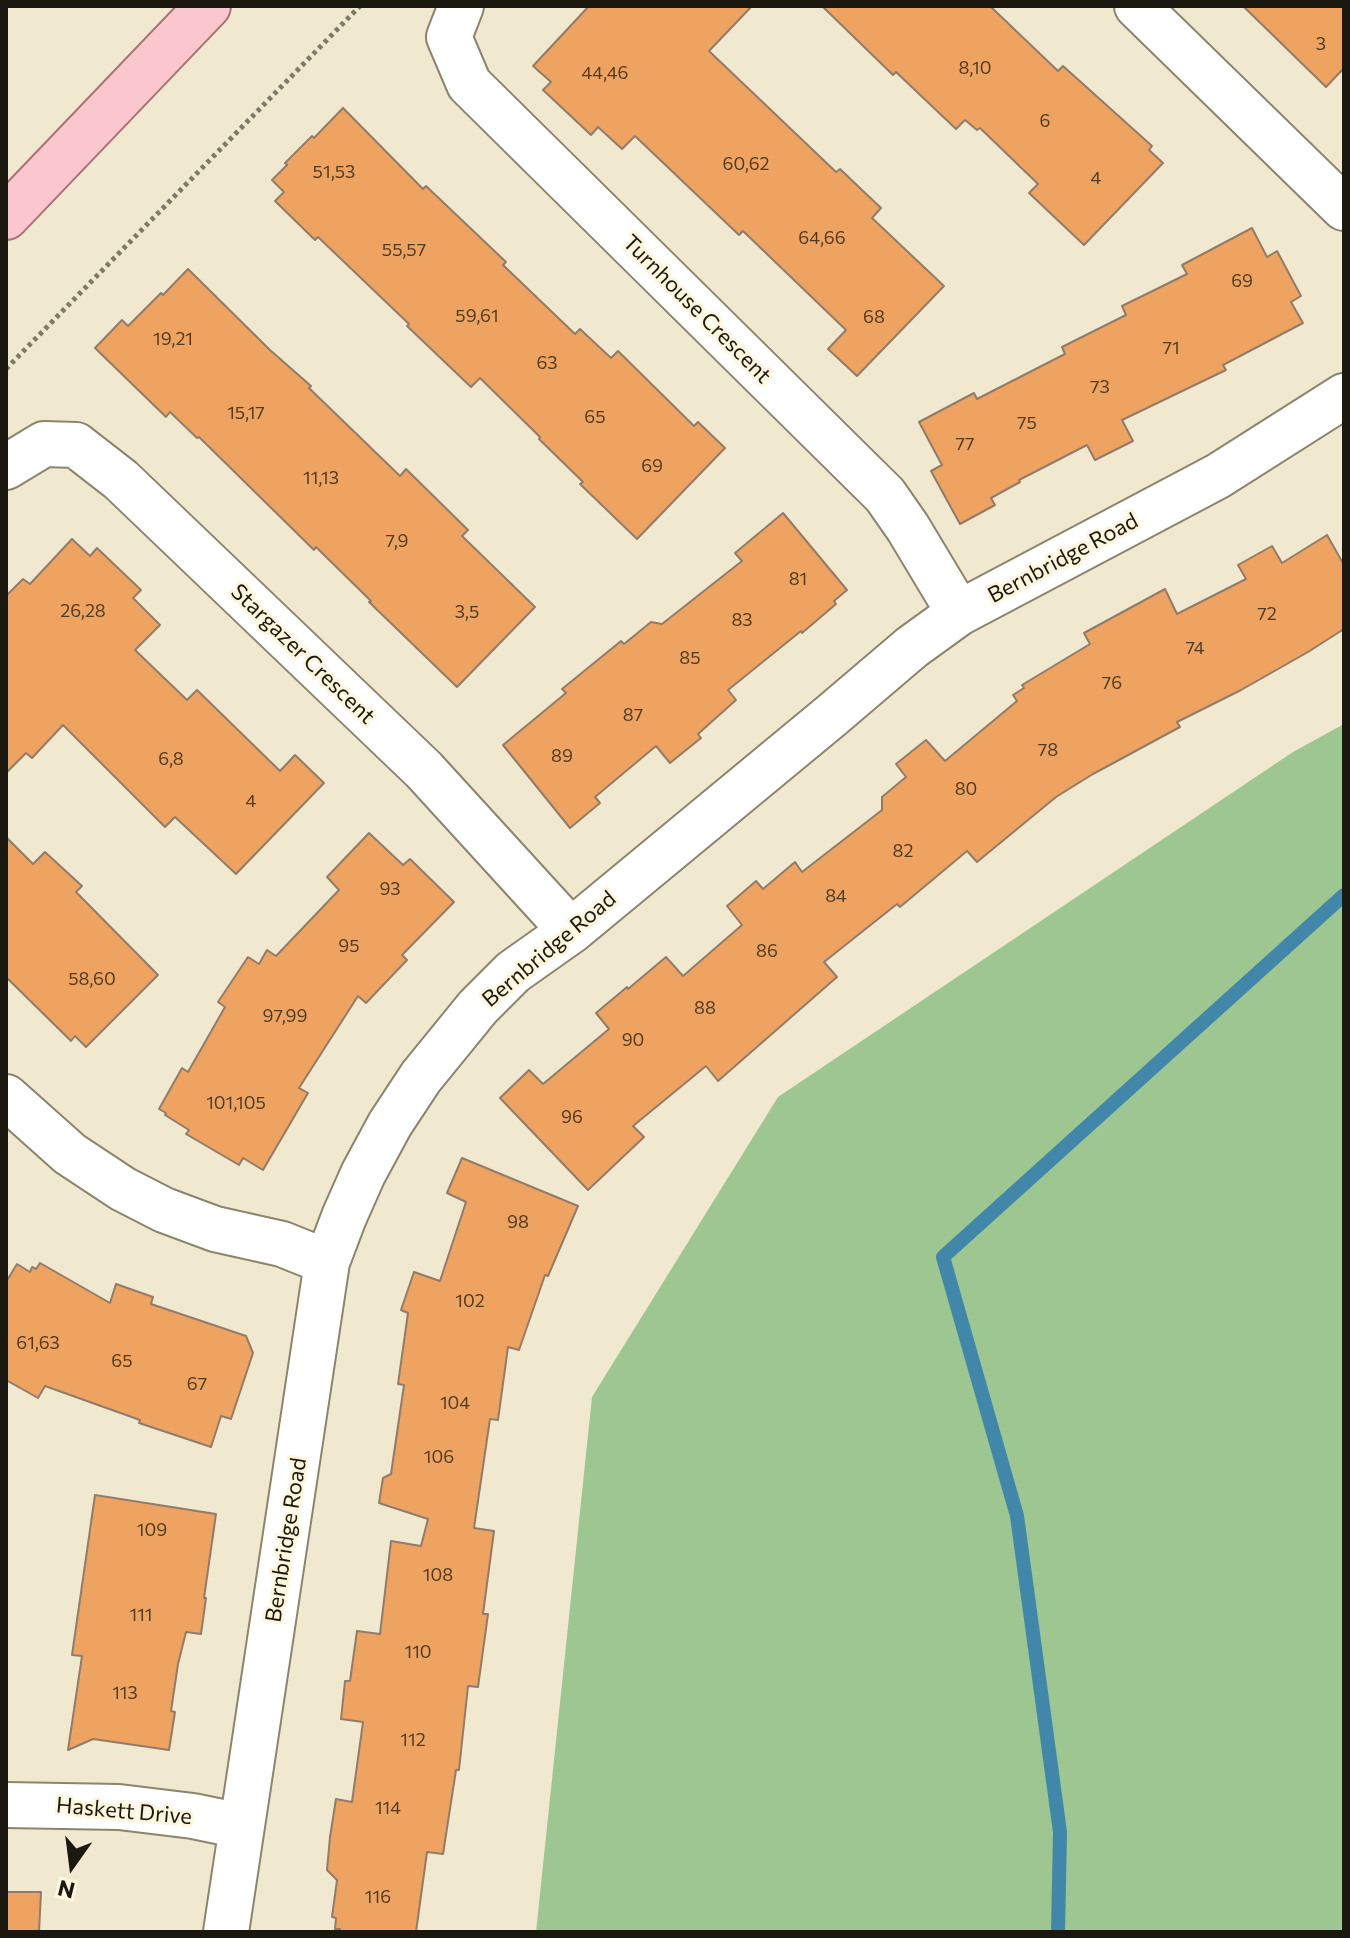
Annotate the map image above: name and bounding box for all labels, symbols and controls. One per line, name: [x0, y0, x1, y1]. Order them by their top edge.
house number: 3: [1316, 33, 1326, 55]
house number: 8,10: [959, 57, 991, 79]
house number: 44,46: [581, 62, 629, 84]
house number: 6: [1040, 110, 1050, 132]
house number: 60,62: [722, 153, 770, 175]
house number: 51,53: [313, 161, 355, 183]
house number: 4: [1091, 167, 1101, 189]
house number: 64,66: [798, 227, 846, 249]
street label: Turnhouse Crescent: [617, 229, 777, 389]
house number: 55,57: [382, 239, 426, 261]
house number: 69: [1231, 270, 1253, 292]
house number: 59,61: [455, 305, 499, 327]
house number: 68: [863, 306, 885, 328]
house number: 19,21: [153, 328, 193, 350]
house number: 71: [1162, 337, 1180, 359]
house number: 63: [536, 352, 558, 374]
house number: 73: [1090, 376, 1110, 398]
house number: 15,17: [227, 402, 265, 424]
house number: 65: [584, 406, 606, 428]
house number: 75: [1017, 412, 1037, 434]
house number: 77: [955, 433, 975, 455]
house number: 69: [641, 455, 663, 477]
house number: 11,13: [303, 467, 339, 489]
street label: Bernbridge Road: [983, 507, 1143, 609]
house number: 7,9: [385, 530, 409, 552]
house number: 81: [789, 568, 807, 590]
street label: Stargazer Crescent: [225, 579, 381, 729]
house number: 26,28: [60, 600, 106, 622]
house number: 3,5: [455, 601, 479, 623]
house number: 72: [1257, 603, 1277, 625]
house number: 83: [731, 609, 753, 631]
house number: 74: [1185, 637, 1205, 659]
house number: 85: [679, 647, 701, 669]
house number: 76: [1102, 672, 1122, 694]
house number: 87: [623, 704, 643, 726]
house number: 78: [1038, 739, 1058, 761]
house number: 89: [551, 745, 573, 767]
house number: 6,8: [158, 748, 184, 770]
house number: 80: [955, 778, 977, 800]
house number: 4: [246, 790, 256, 812]
house number: 82: [893, 840, 913, 862]
house number: 93: [379, 878, 401, 900]
street label: Bernbridge Road: [477, 885, 621, 1013]
house number: 84: [825, 885, 847, 907]
house number: 95: [338, 935, 360, 957]
house number: 86: [756, 940, 778, 962]
house number: 58,60: [68, 968, 116, 990]
house number: 88: [694, 997, 716, 1019]
house number: 97,99: [263, 1005, 307, 1027]
house number: 90: [622, 1029, 644, 1051]
house number: 101,105: [206, 1092, 266, 1114]
house number: 96: [561, 1106, 583, 1128]
house number: 98: [507, 1211, 529, 1233]
house number: 102: [455, 1290, 485, 1312]
house number: 61,63: [16, 1332, 60, 1354]
house number: 65: [111, 1350, 133, 1372]
house number: 67: [187, 1373, 207, 1395]
house number: 104: [440, 1392, 470, 1414]
house number: 106: [424, 1446, 454, 1468]
street label: Bernbridge Road: [260, 1456, 312, 1624]
house number: 109: [137, 1519, 167, 1541]
house number: 108: [423, 1564, 453, 1586]
house number: 111: [129, 1604, 153, 1626]
house number: 110: [404, 1641, 432, 1663]
house number: 113: [112, 1682, 138, 1704]
house number: 112: [400, 1729, 426, 1751]
street label: Haskett Drive: [55, 1792, 193, 1830]
house number: 114: [375, 1797, 401, 1819]
north arrow: [32, 1826, 112, 1906]
text: N: [55, 1875, 77, 1905]
house number: 116: [365, 1886, 391, 1908]

